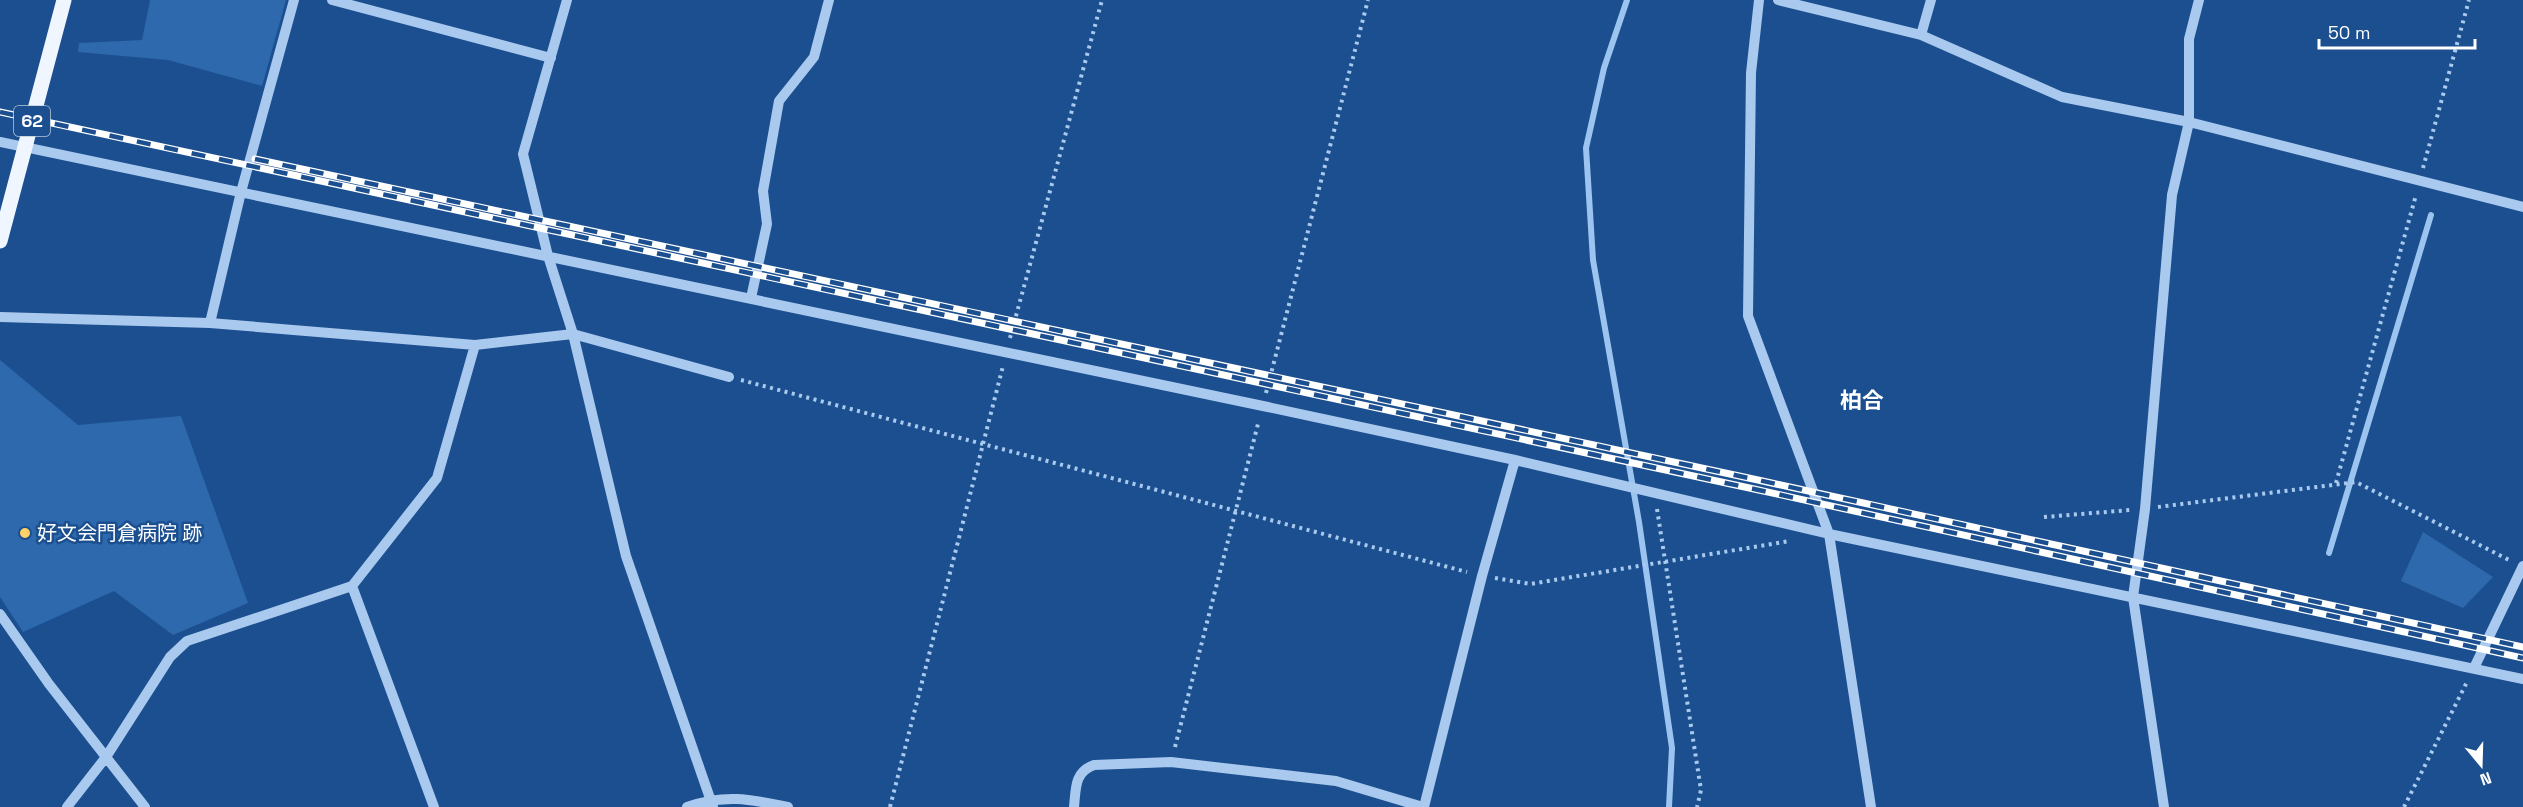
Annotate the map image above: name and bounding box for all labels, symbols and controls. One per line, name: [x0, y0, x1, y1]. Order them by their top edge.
scale bar: [2319, 12, 2475, 50]
text: 50 m: [2328, 21, 2370, 44]
road number: 62: [14, 106, 50, 136]
district label: 柏合: [1840, 386, 1884, 414]
place label: 好文会門倉病院 跡: [37, 520, 202, 546]
marker: 好文会門倉病院 跡: [18, 526, 32, 540]
north arrow: [2451, 735, 2511, 795]
text: N: [2477, 767, 2494, 790]

